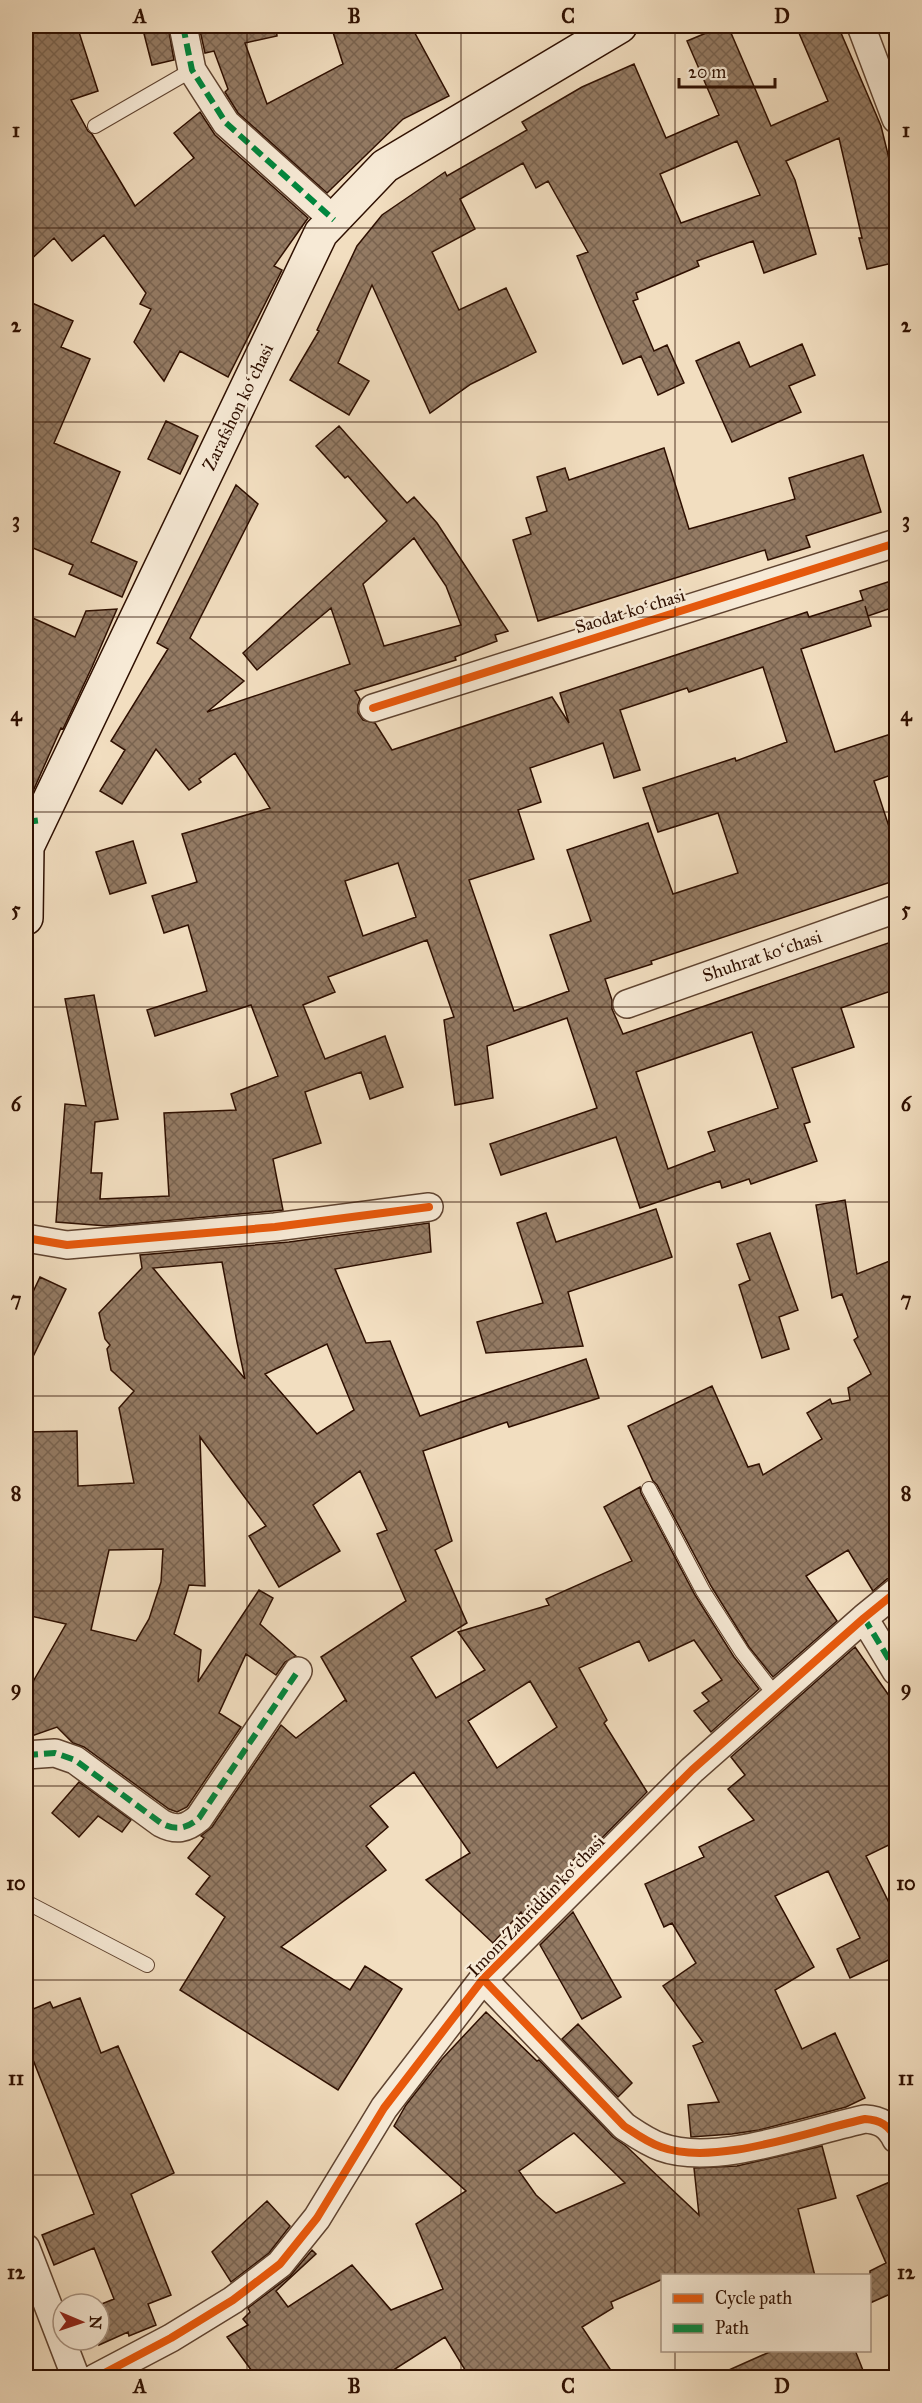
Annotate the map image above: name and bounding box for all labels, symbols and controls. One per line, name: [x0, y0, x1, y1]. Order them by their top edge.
text: A: [131, 4, 147, 28]
text: B: [347, 4, 361, 28]
text: C: [561, 4, 575, 28]
text: D: [774, 4, 790, 28]
scale bar: [679, 51, 775, 89]
text: 20 m: [688, 61, 726, 83]
text: 1: [12, 118, 20, 142]
text: 1: [902, 118, 910, 142]
text: 2: [11, 313, 22, 337]
text: 2: [901, 313, 912, 337]
street label: Zarafshon koʻchasi: [198, 340, 278, 474]
text: 3: [12, 508, 20, 533]
text: 3: [902, 508, 910, 533]
street label: Saodat koʻchasi: [572, 584, 688, 638]
text: 4: [10, 702, 22, 727]
text: 4: [900, 702, 912, 727]
text: 5: [11, 897, 21, 921]
text: 5: [901, 897, 911, 921]
street label: Shuhrat koʻchasi: [700, 925, 824, 987]
text: 6: [11, 1092, 23, 1116]
text: 6: [901, 1092, 913, 1116]
text: 7: [11, 1287, 22, 1311]
text: 7: [901, 1287, 912, 1311]
text: 8: [11, 1481, 21, 1505]
text: 8: [901, 1481, 911, 1505]
text: 9: [11, 1676, 21, 1701]
text: 9: [901, 1676, 911, 1701]
street label: Imom Zahriddin koʻchasi: [463, 1831, 609, 1981]
text: 10: [6, 1871, 26, 1895]
text: 10: [896, 1871, 916, 1895]
text: 11: [8, 2066, 24, 2090]
text: 11: [898, 2066, 914, 2090]
text: 12: [7, 2260, 26, 2284]
text: 12: [897, 2260, 916, 2284]
legend: [661, 2274, 871, 2352]
text: Cycle path: [715, 2287, 792, 2309]
north arrow: [51, 2292, 111, 2352]
text: N: [86, 2315, 105, 2330]
text: Path: [715, 2317, 749, 2339]
text: A: [131, 2374, 147, 2398]
text: B: [347, 2374, 361, 2398]
text: C: [561, 2374, 575, 2398]
text: D: [774, 2374, 790, 2398]

